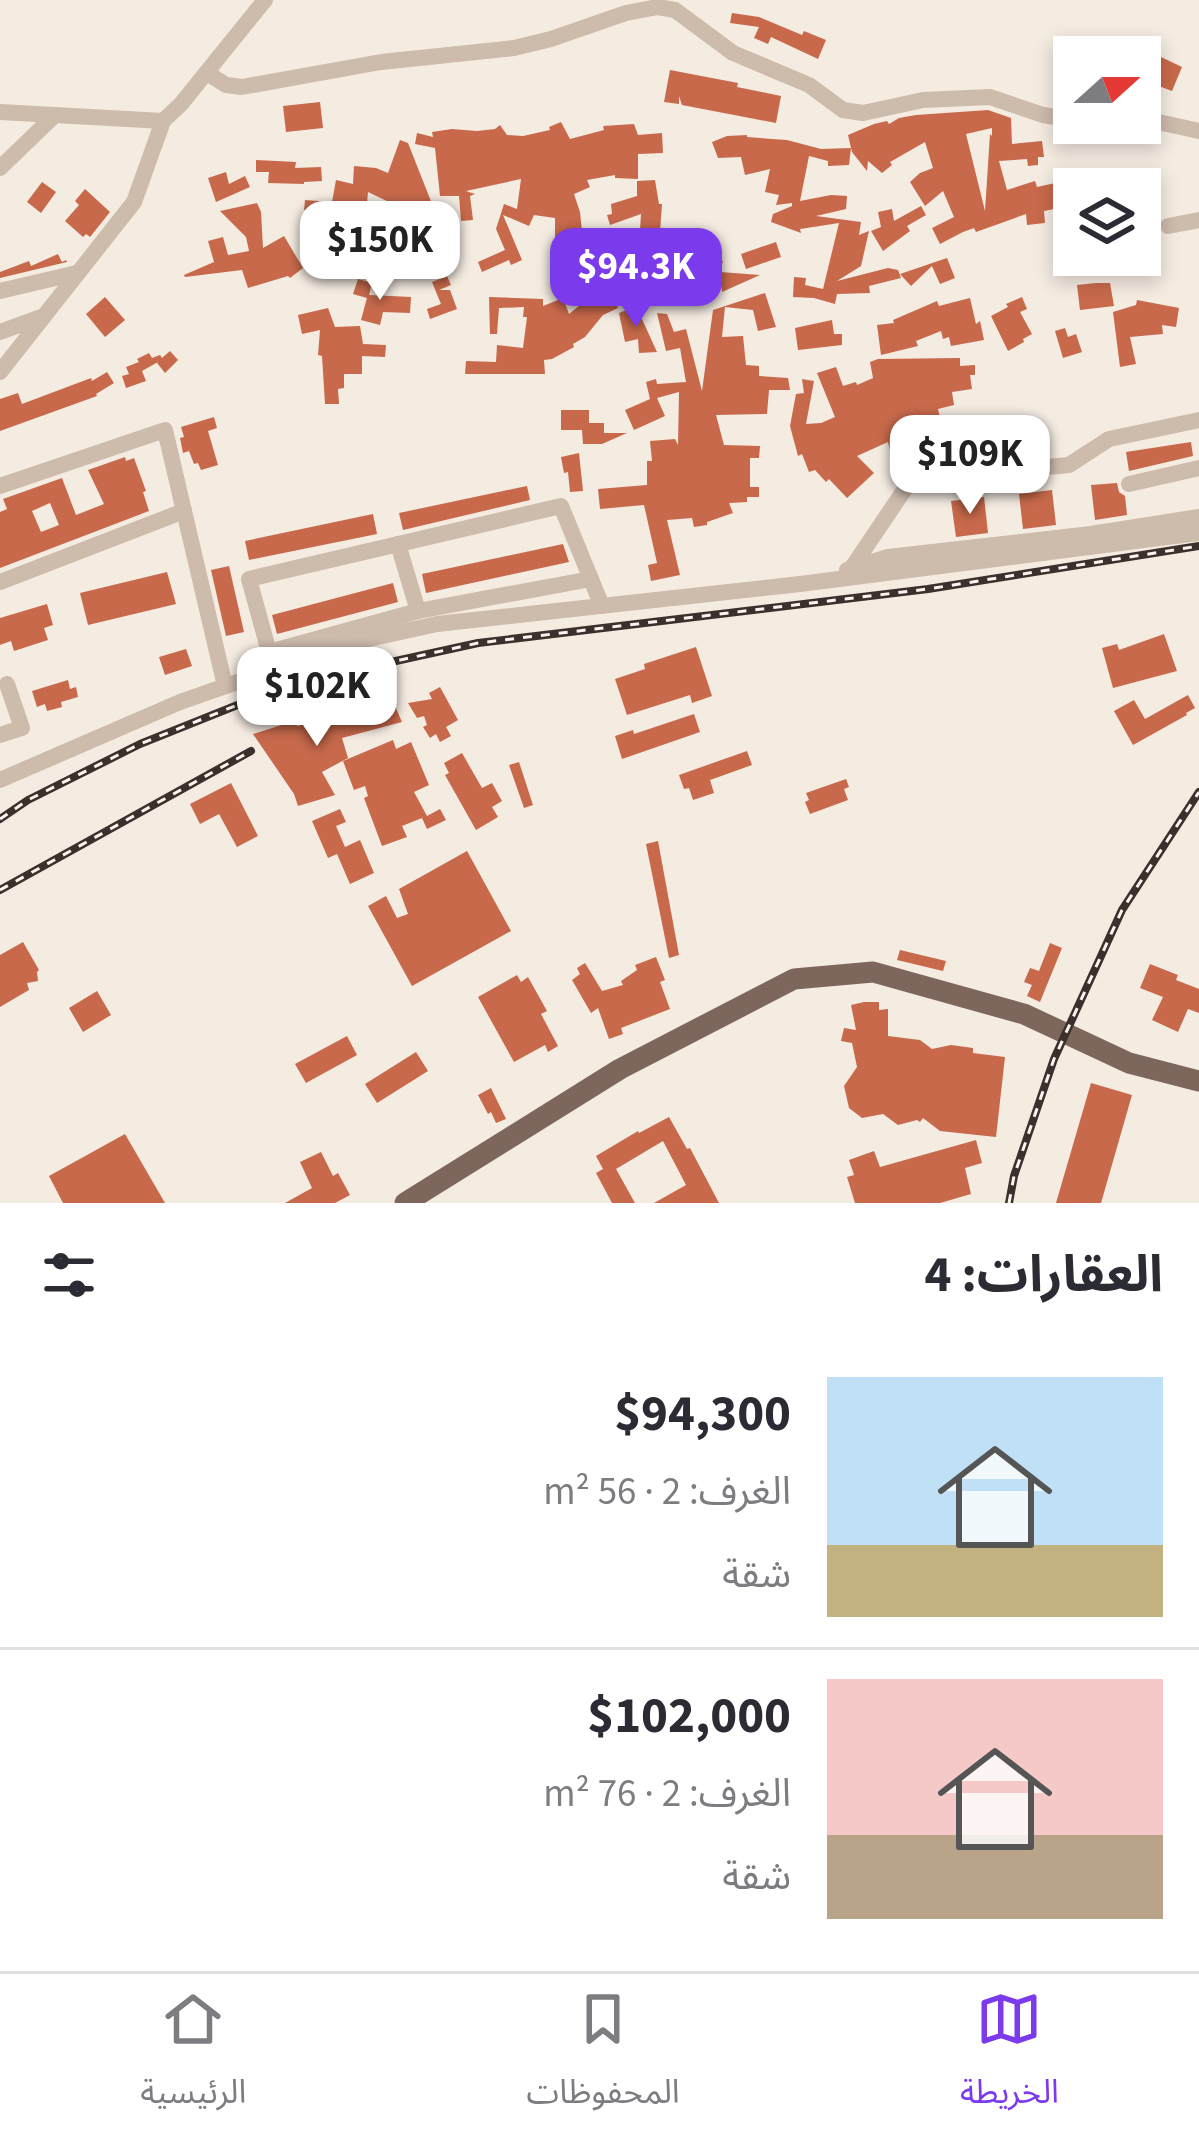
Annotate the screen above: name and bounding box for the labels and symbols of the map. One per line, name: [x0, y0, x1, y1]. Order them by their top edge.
north arrow: [1053, 36, 1161, 144]
pin: $150K: [296, 201, 464, 303]
pin: $94.3K: [538, 228, 734, 330]
pin: $109K: [886, 415, 1054, 517]
pin: $102K: [233, 647, 401, 749]

